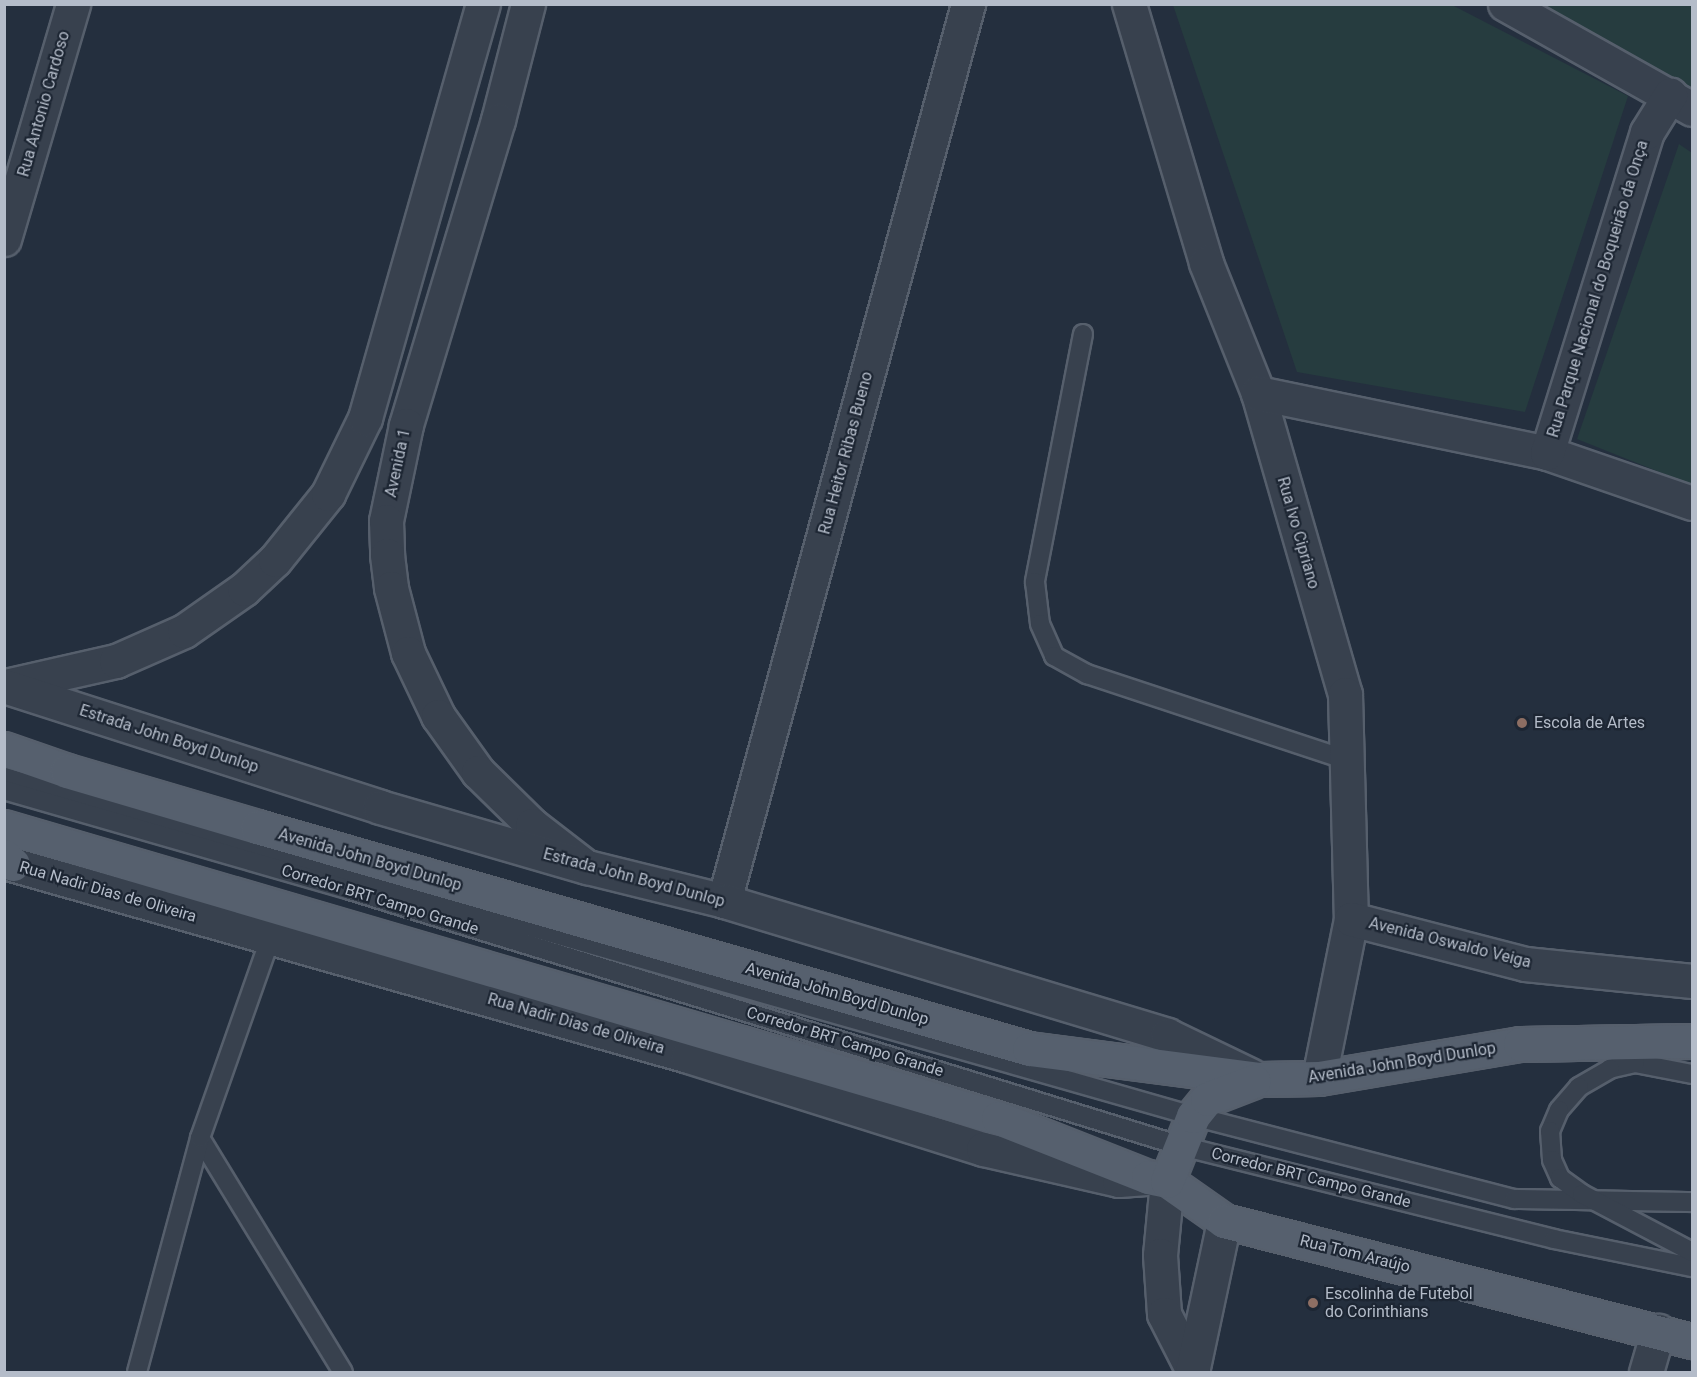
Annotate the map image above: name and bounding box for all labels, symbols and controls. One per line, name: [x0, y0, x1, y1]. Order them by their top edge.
street label: Rua Antonio Cardoso: [14, 29, 74, 179]
street label: Rua Parque Nacional do Boqueirão da Onça: [1544, 138, 1652, 440]
street label: Rua Heitor Ribas Bueno: [815, 370, 877, 536]
street label: Avenida 1: [381, 427, 415, 499]
street label: Rua Ivo Cipriano: [1273, 475, 1323, 591]
street label: Estrada John Boyd Dunlop: [77, 701, 261, 777]
place label: Escola de Artes: [1534, 713, 1645, 733]
marker: Escola de Artes: [1515, 716, 1529, 730]
street label: Avenida John Boyd Dunlop: [276, 825, 464, 895]
street label: Estrada John Boyd Dunlop: [541, 844, 727, 912]
street label: Rua Nadir Dias de Oliveira: [17, 858, 199, 926]
street label: Corredor BRT Campo Grande: [279, 861, 481, 939]
street label: Avenida Oswaldo Veiga: [1367, 914, 1533, 972]
street label: Avenida John Boyd Dunlop: [743, 959, 931, 1029]
street label: Rua Nadir Dias de Oliveira: [485, 990, 667, 1058]
street label: Corredor BRT Campo Grande: [744, 1003, 946, 1081]
street label: Avenida John Boyd Dunlop: [1307, 1039, 1497, 1087]
street label: Corredor BRT Campo Grande: [1209, 1144, 1413, 1212]
street label: Rua Tom Araújo: [1298, 1231, 1412, 1277]
place label: Escolinha de Futebol do Corinthians: [1325, 1284, 1473, 1322]
marker: Escolinha de Futebol do Corinthians: [1306, 1296, 1320, 1310]

